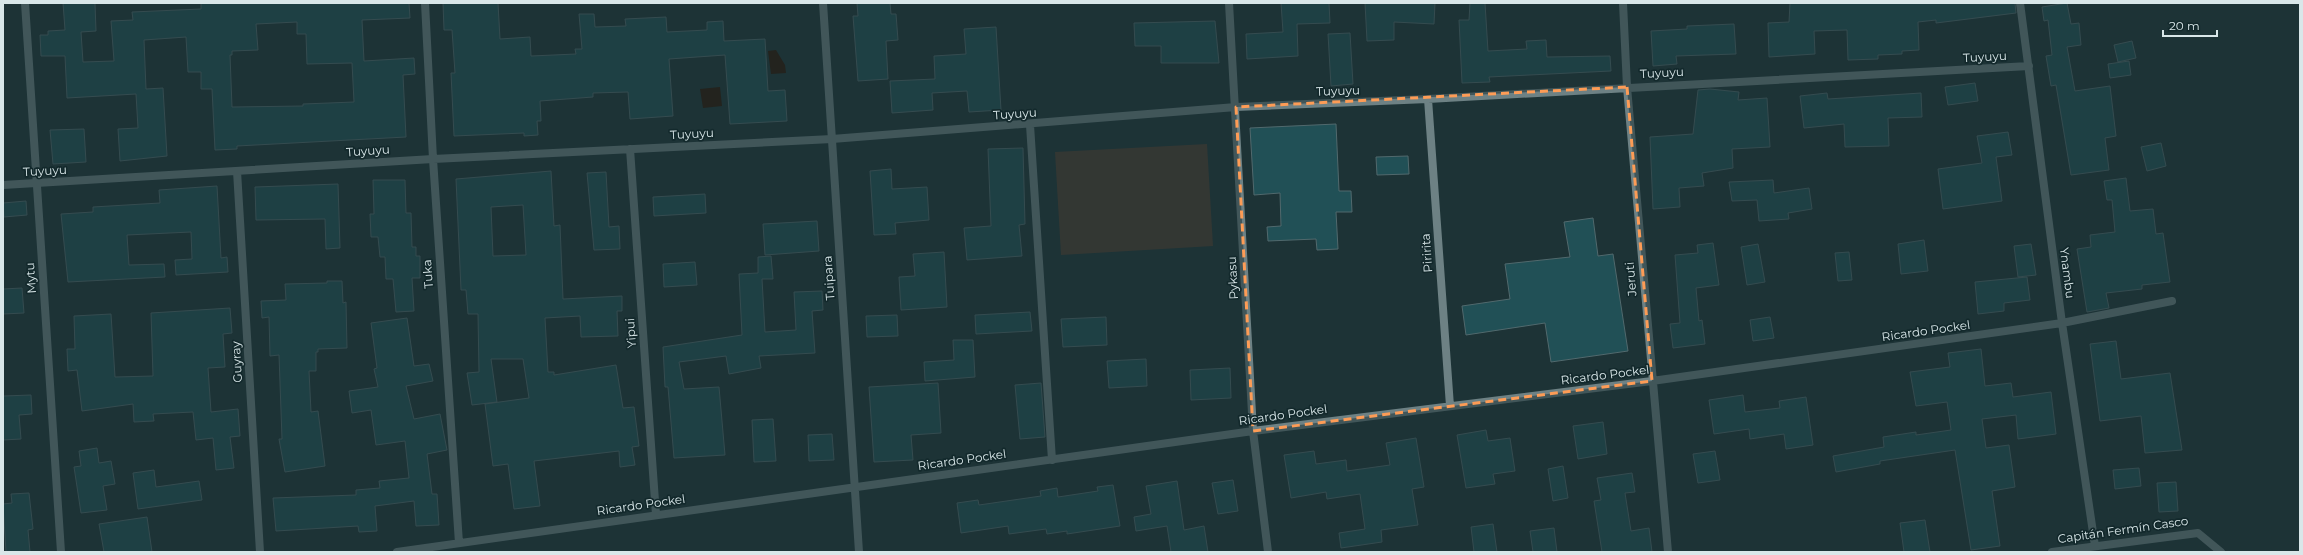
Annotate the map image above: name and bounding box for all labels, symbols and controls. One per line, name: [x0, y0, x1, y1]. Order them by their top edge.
scale bar: [2163, 12, 2217, 38]
text: 20 m: [2169, 18, 2200, 33]
street label: Tuyuyu: [1963, 48, 2007, 65]
street label: Tuyuyu: [1640, 64, 1684, 81]
street label: Tuyuyu: [1316, 82, 1360, 99]
street label: Tuyuyu: [993, 104, 1037, 123]
street label: Tuyuyu: [670, 125, 714, 142]
street label: Tuyuyu: [346, 141, 390, 160]
street label: Tuyuyu: [23, 162, 67, 179]
street label: Piririta: [1418, 233, 1435, 273]
street label: Ynambu: [2057, 247, 2078, 299]
street label: Tuipara: [819, 255, 838, 301]
street label: Pykasu: [1224, 256, 1241, 300]
street label: Tuka: [419, 259, 436, 289]
street label: Jeruti: [1622, 261, 1640, 298]
street label: Mytu: [22, 262, 39, 294]
street label: Yipui: [622, 317, 639, 349]
street label: Ricardo Pockel: [1881, 317, 1971, 344]
street label: Guyray: [228, 340, 245, 383]
street label: Ricardo Pockel: [1560, 362, 1650, 387]
street label: Ricardo Pockel: [1238, 401, 1328, 428]
street label: Ricardo Pockel: [917, 446, 1007, 473]
street label: Ricardo Pockel: [596, 491, 686, 518]
street label: Capitán Fermín Casco: [2057, 513, 2189, 546]

